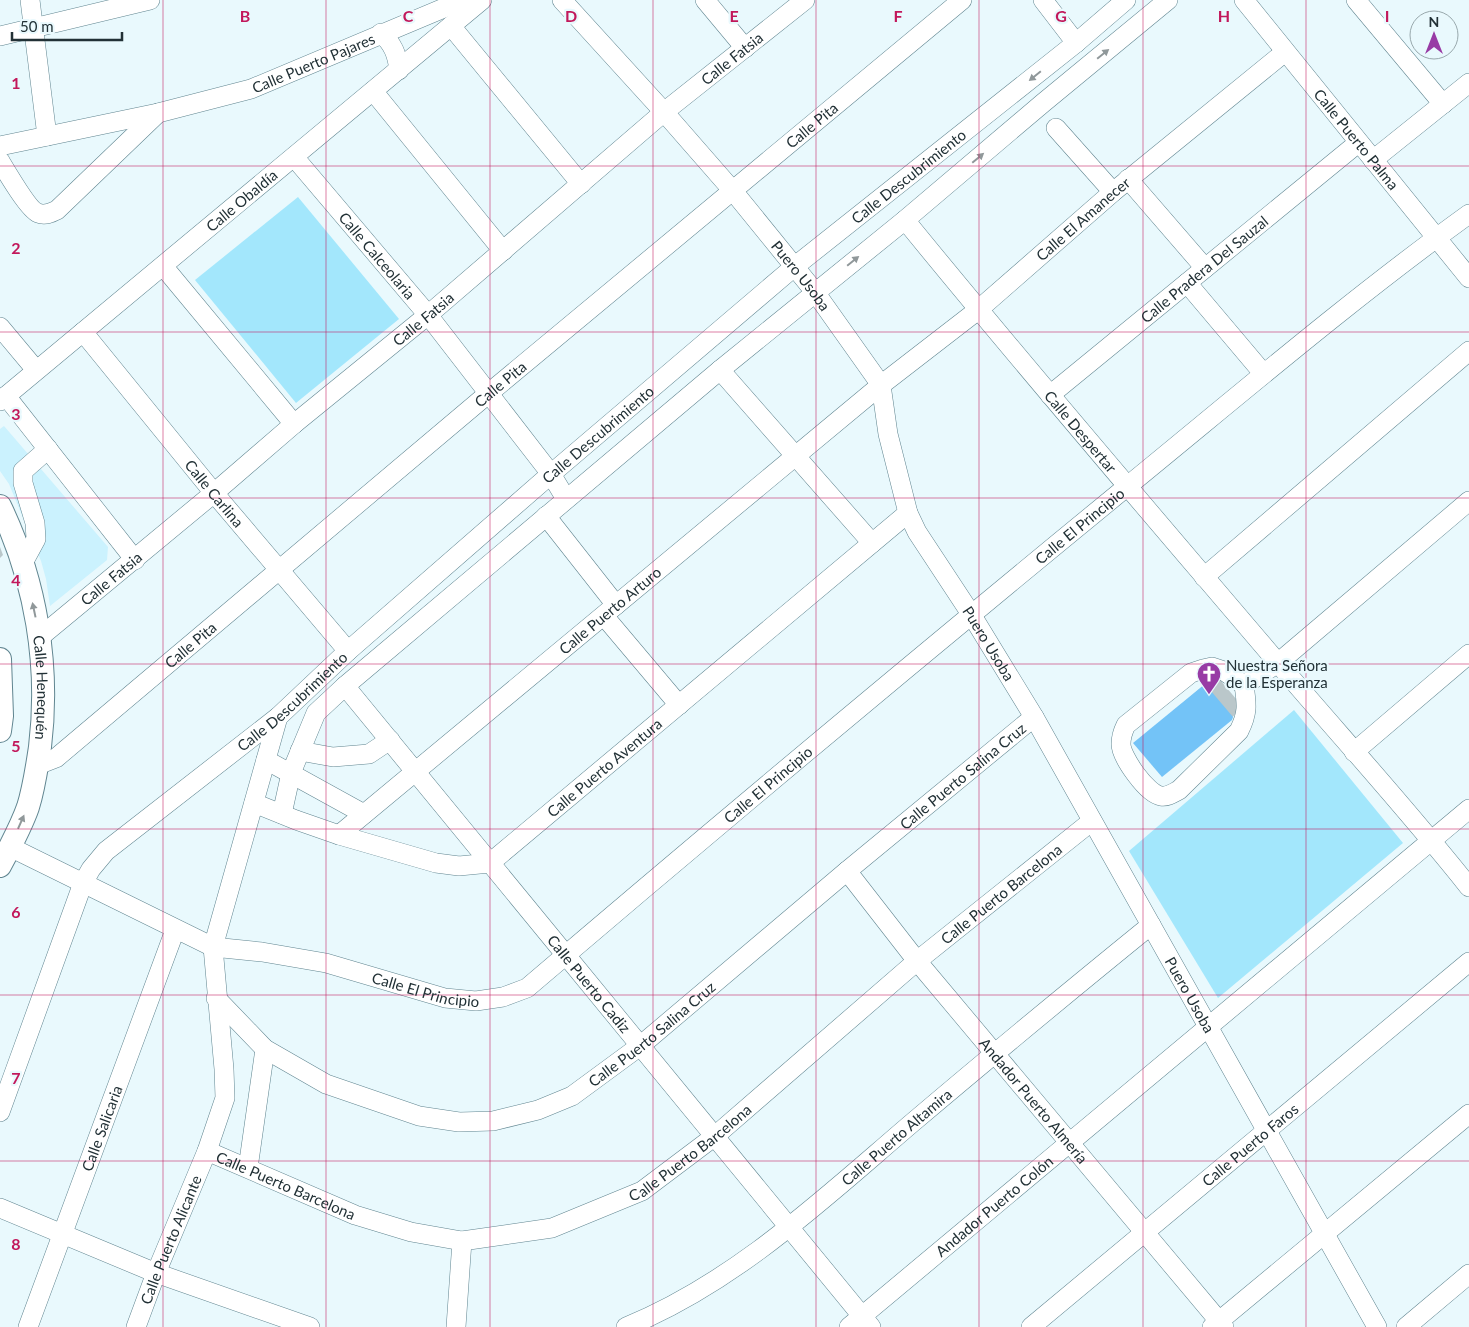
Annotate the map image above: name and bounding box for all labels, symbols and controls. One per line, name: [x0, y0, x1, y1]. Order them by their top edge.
text: B: [240, 6, 250, 25]
text: C: [403, 6, 414, 25]
text: D: [565, 6, 577, 25]
text: E: [729, 6, 739, 25]
text: F: [893, 6, 903, 25]
text: G: [1055, 6, 1067, 25]
text: H: [1218, 6, 1230, 25]
text: I: [1385, 6, 1389, 25]
scale bar: [12, 10, 122, 42]
north arrow: [1409, 10, 1459, 60]
text: N: [1429, 13, 1439, 30]
text: 50 m: [20, 17, 54, 35]
street label: Calle Fatsia: [697, 28, 766, 88]
street label: Calle Puerto Pajares: [249, 29, 377, 97]
one-way arrow: [1096, 48, 1109, 59]
one-way arrow: [1029, 70, 1042, 81]
text: 1: [11, 73, 21, 92]
street label: Calle Puerto Palma: [1310, 85, 1403, 193]
street label: Calle Pita: [782, 98, 841, 152]
street label: Calle Descubrimiento: [848, 125, 969, 227]
one-way arrow: [972, 152, 985, 163]
street label: Calle Obaldía: [202, 165, 281, 235]
street label: Calle El Amanecer: [1032, 173, 1134, 264]
street label: Calle Calceolaria: [336, 208, 419, 303]
street label: Calle Pradera Del Sauzal: [1137, 212, 1271, 326]
street label: Puero Usoba: [768, 237, 834, 314]
text: 2: [11, 238, 21, 257]
one-way arrow: [846, 256, 859, 267]
street label: Calle Fatsia: [389, 288, 457, 349]
street label: Calle Pita: [471, 357, 530, 411]
street label: Calle Descubrimiento: [538, 382, 657, 487]
street label: Calle Despertar: [1041, 387, 1121, 477]
text: 3: [11, 404, 21, 423]
street label: Calle Carlina: [181, 456, 248, 531]
street label: Calle El Principio: [1031, 484, 1128, 567]
street label: Calle Fatsia: [77, 548, 145, 609]
street label: Calle Puerto Arturo: [555, 563, 665, 658]
text: 4: [11, 570, 21, 589]
street label: Puero Usoba: [959, 602, 1019, 684]
one-way arrow: [30, 603, 38, 618]
street label: Calle Pita: [161, 618, 220, 672]
street label: Calle Henequén: [30, 634, 52, 741]
street label: Calle Descubrimiento: [233, 648, 351, 755]
place label: Nuestra Señora de la Esperanza: [1226, 656, 1328, 691]
church icon: Nuestra Señora de la Esperanza: [1196, 661, 1222, 695]
street label: Calle Puerto Aventura: [543, 714, 665, 821]
street label: Calle Puerto Salina Cruz: [896, 719, 1029, 833]
text: 5: [11, 736, 21, 755]
street label: Calle El Principio: [720, 742, 816, 827]
one-way arrow: [18, 815, 26, 829]
street label: Calle Puerto Barcelona: [937, 840, 1065, 948]
text: 6: [11, 902, 21, 921]
street label: Calle Puerto Cadiz: [544, 931, 635, 1036]
street label: Puero Usoba: [1162, 953, 1219, 1036]
street label: Calle El Principio: [370, 968, 480, 1010]
street label: Calle Puerto Salina Cruz: [585, 977, 719, 1090]
street label: Andador Puerto Almería: [976, 1034, 1092, 1167]
text: 7: [11, 1068, 21, 1087]
street label: Calle Salicaria: [78, 1083, 126, 1174]
street label: Calle Puerto Altamira: [837, 1085, 955, 1189]
street label: Calle Puerto Faros: [1198, 1099, 1302, 1190]
street label: Calle Puerto Barcelona: [626, 1100, 755, 1205]
street label: Calle Puerto Barcelona: [214, 1147, 358, 1223]
street label: Andador Puerto Colón: [932, 1152, 1056, 1260]
street label: Calle Puerto Alicante: [136, 1172, 205, 1307]
text: 8: [11, 1234, 21, 1253]

